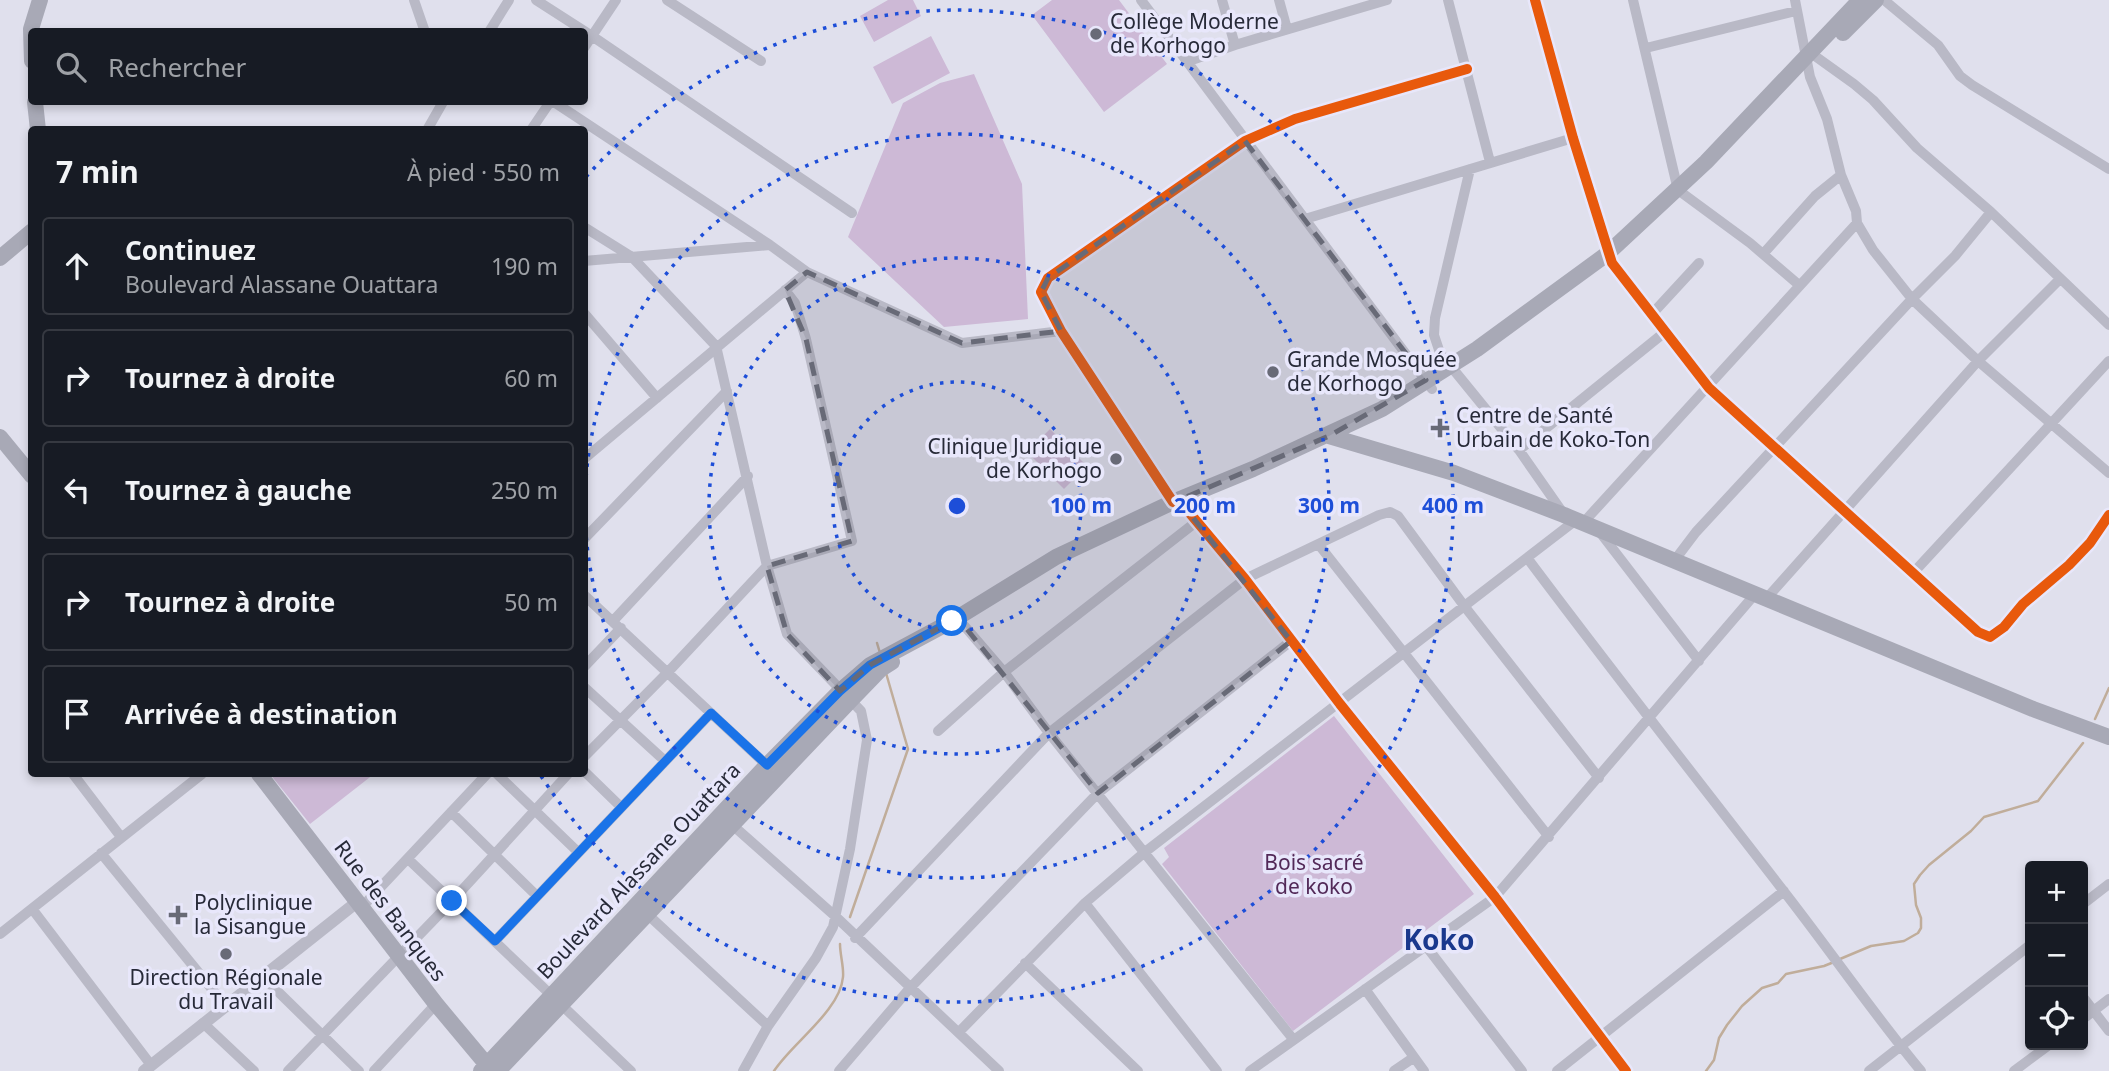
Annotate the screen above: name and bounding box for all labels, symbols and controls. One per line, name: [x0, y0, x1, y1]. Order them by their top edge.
place label: Collège Moderne de Korhogo: [1110, 7, 1279, 59]
marker: Collège Moderne de Korhogo: [1088, 26, 1104, 42]
search box: [28, 28, 588, 105]
icon: search: [52, 48, 90, 86]
text: Rechercher: [108, 49, 246, 85]
text: 7 min: [56, 151, 139, 192]
text: À pied · 550 m: [407, 156, 560, 188]
text: Continuez: [125, 232, 256, 268]
icon: ahead: [58, 247, 96, 285]
text: 190 m: [491, 250, 558, 282]
text: Boulevard Alassane Ouattara: [125, 268, 438, 300]
place label: Grande Mosquée de Korhogo: [1287, 345, 1457, 397]
icon: right: [58, 359, 96, 397]
text: Tournez à droite: [125, 360, 335, 396]
text: 60 m: [504, 362, 558, 394]
marker: Grande Mosquée de Korhogo: [1265, 364, 1281, 380]
place label: Centre de Santé Urbain de Koko-Ton: [1456, 401, 1650, 453]
marker: Centre de Santé Urbain de Koko-Ton: [1430, 418, 1450, 438]
place label: Clinique Juridique de Korhogo: [927, 432, 1102, 484]
marker: Clinique Juridique de Korhogo: [1108, 451, 1124, 467]
icon: left: [58, 471, 96, 509]
text: Tournez à gauche: [125, 472, 352, 508]
text: 250 m: [491, 474, 558, 506]
text: 100 m: [1050, 491, 1112, 519]
text: 200 m: [1174, 491, 1236, 519]
text: 300 m: [1298, 491, 1360, 519]
text: 400 m: [1422, 491, 1484, 519]
centre of rings: [945, 494, 969, 518]
icon: right: [58, 583, 96, 621]
text: Tournez à droite: [125, 584, 335, 620]
text: 50 m: [504, 586, 558, 618]
route start: [936, 605, 967, 636]
icon: arrive: [58, 695, 96, 733]
text: Arrivée à destination: [125, 696, 398, 732]
street label: Boulevard Alassane Ouattara: [530, 756, 746, 985]
street label: Rue des Banques: [329, 834, 453, 987]
park label: Bois sacré de koko: [1264, 848, 1364, 900]
map controls: [2025, 861, 2088, 1050]
button: +: [2025, 861, 2088, 924]
route end: [436, 885, 467, 916]
place label: Polyclinique la Sisangue: [194, 888, 313, 940]
marker: Polyclinique la Sisangue: [168, 905, 188, 925]
district label: Koko: [1404, 920, 1474, 958]
button: −: [2025, 924, 2088, 987]
marker: Direction Régionale du Travail: [218, 946, 234, 962]
place label: Direction Régionale du Travail: [129, 963, 323, 1015]
button: locate: [2025, 987, 2088, 1050]

